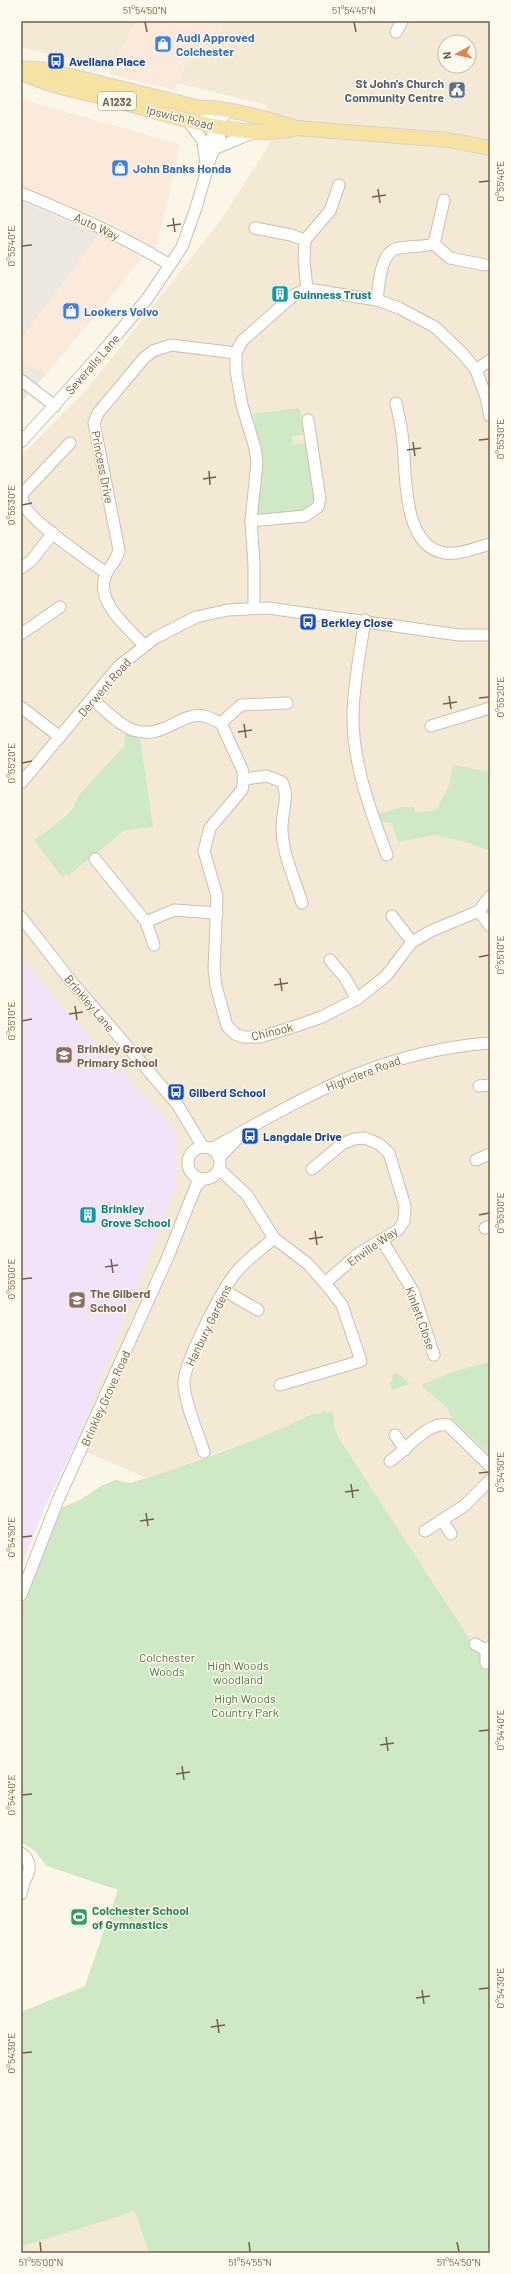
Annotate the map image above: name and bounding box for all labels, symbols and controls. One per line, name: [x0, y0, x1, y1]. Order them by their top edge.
text: 51°54'50"N: [123, 4, 167, 16]
text: 51°54'45"N: [332, 4, 376, 16]
place label: Audi Approved Colchester: [176, 30, 255, 58]
shop icon: Audi Approved Colchester: [153, 34, 173, 54]
north arrow: [437, 34, 477, 74]
bus stop icon: Avellana Place: [46, 51, 66, 71]
text: N: [440, 51, 454, 60]
place label: Avellana Place: [69, 54, 146, 68]
place label: St John's Church Community Centre: [345, 76, 444, 104]
public building icon: St John's Church Community Centre: [447, 80, 467, 100]
road number: A1232: [98, 92, 136, 110]
street label: Ipswich Road: [145, 102, 215, 132]
shop icon: John Banks Honda: [110, 158, 130, 178]
place label: John Banks Honda: [133, 161, 231, 175]
text: 0°55'40"E: [494, 161, 506, 201]
street label: Auto Way: [72, 209, 122, 243]
text: 0°55'40"E: [5, 226, 17, 266]
building icon: Guinness Trust: [270, 284, 290, 304]
place label: Guinness Trust: [293, 287, 372, 301]
shop icon: Lookers Volvo: [61, 301, 81, 321]
place label: Lookers Volvo: [84, 304, 159, 318]
street label: Severalls Lane: [62, 331, 122, 397]
text: 0°55'30"E: [494, 419, 506, 459]
street label: Princess Drive: [89, 429, 117, 505]
text: 0°55'30"E: [5, 485, 17, 525]
bus stop icon: Berkley Close: [298, 612, 318, 632]
place label: Berkley Close: [321, 615, 394, 629]
street label: Derwent Road: [75, 655, 133, 719]
text: 0°55'20"E: [494, 677, 506, 717]
text: 0°55'20"E: [5, 743, 17, 783]
text: 0°55'10"E: [494, 936, 506, 974]
street label: Brinkley Lane: [62, 972, 118, 1034]
text: 0°55'10"E: [5, 1002, 17, 1040]
street label: Chinook: [250, 1019, 294, 1043]
place label: Brinkley Grove Primary School: [77, 1041, 158, 1069]
school or university icon: Brinkley Grove Primary School: [54, 1045, 74, 1065]
street label: Highclere Road: [324, 1052, 402, 1094]
bus stop icon: Gilberd School: [166, 1082, 186, 1102]
place label: Gilberd School: [189, 1085, 266, 1099]
bus stop icon: Langdale Drive: [240, 1126, 260, 1146]
place label: Langdale Drive: [263, 1129, 342, 1143]
text: 0°55'00"E: [494, 1192, 506, 1234]
place label: Brinkley Grove School: [101, 1201, 170, 1229]
building icon: Brinkley Grove School: [78, 1205, 98, 1225]
street label: Enville Way: [344, 1223, 400, 1268]
text: 0°55'00"E: [5, 1258, 17, 1300]
street label: Hanbury Gardens: [182, 1282, 234, 1368]
street label: Kinlett Close: [403, 1285, 439, 1351]
place label: The Gilberd School: [90, 1286, 151, 1314]
school or university icon: The Gilberd School: [67, 1290, 87, 1310]
street label: Brinkley Grove Road: [78, 1348, 132, 1448]
text: 0°54'50"E: [494, 1452, 506, 1492]
text: 0°54'50"E: [5, 1517, 17, 1557]
park label: Colchester Woods: [139, 1650, 196, 1678]
park label: High Woods woodland: [207, 1658, 269, 1686]
park label: High Woods Country Park: [211, 1691, 279, 1719]
text: 0°54'40"E: [494, 1709, 506, 1751]
text: 0°54'40"E: [5, 1774, 17, 1816]
place label: Colchester School of Gymnastics: [92, 1903, 189, 1931]
sports icon: Colchester School of Gymnastics: [69, 1907, 89, 1927]
text: 0°54'30"E: [494, 1968, 506, 2008]
text: 0°54'30"E: [5, 2033, 17, 2073]
text: 51°55'00"N: [19, 2256, 63, 2268]
text: 51°54'55"N: [228, 2256, 272, 2268]
text: 51°54'50"N: [437, 2256, 481, 2268]

